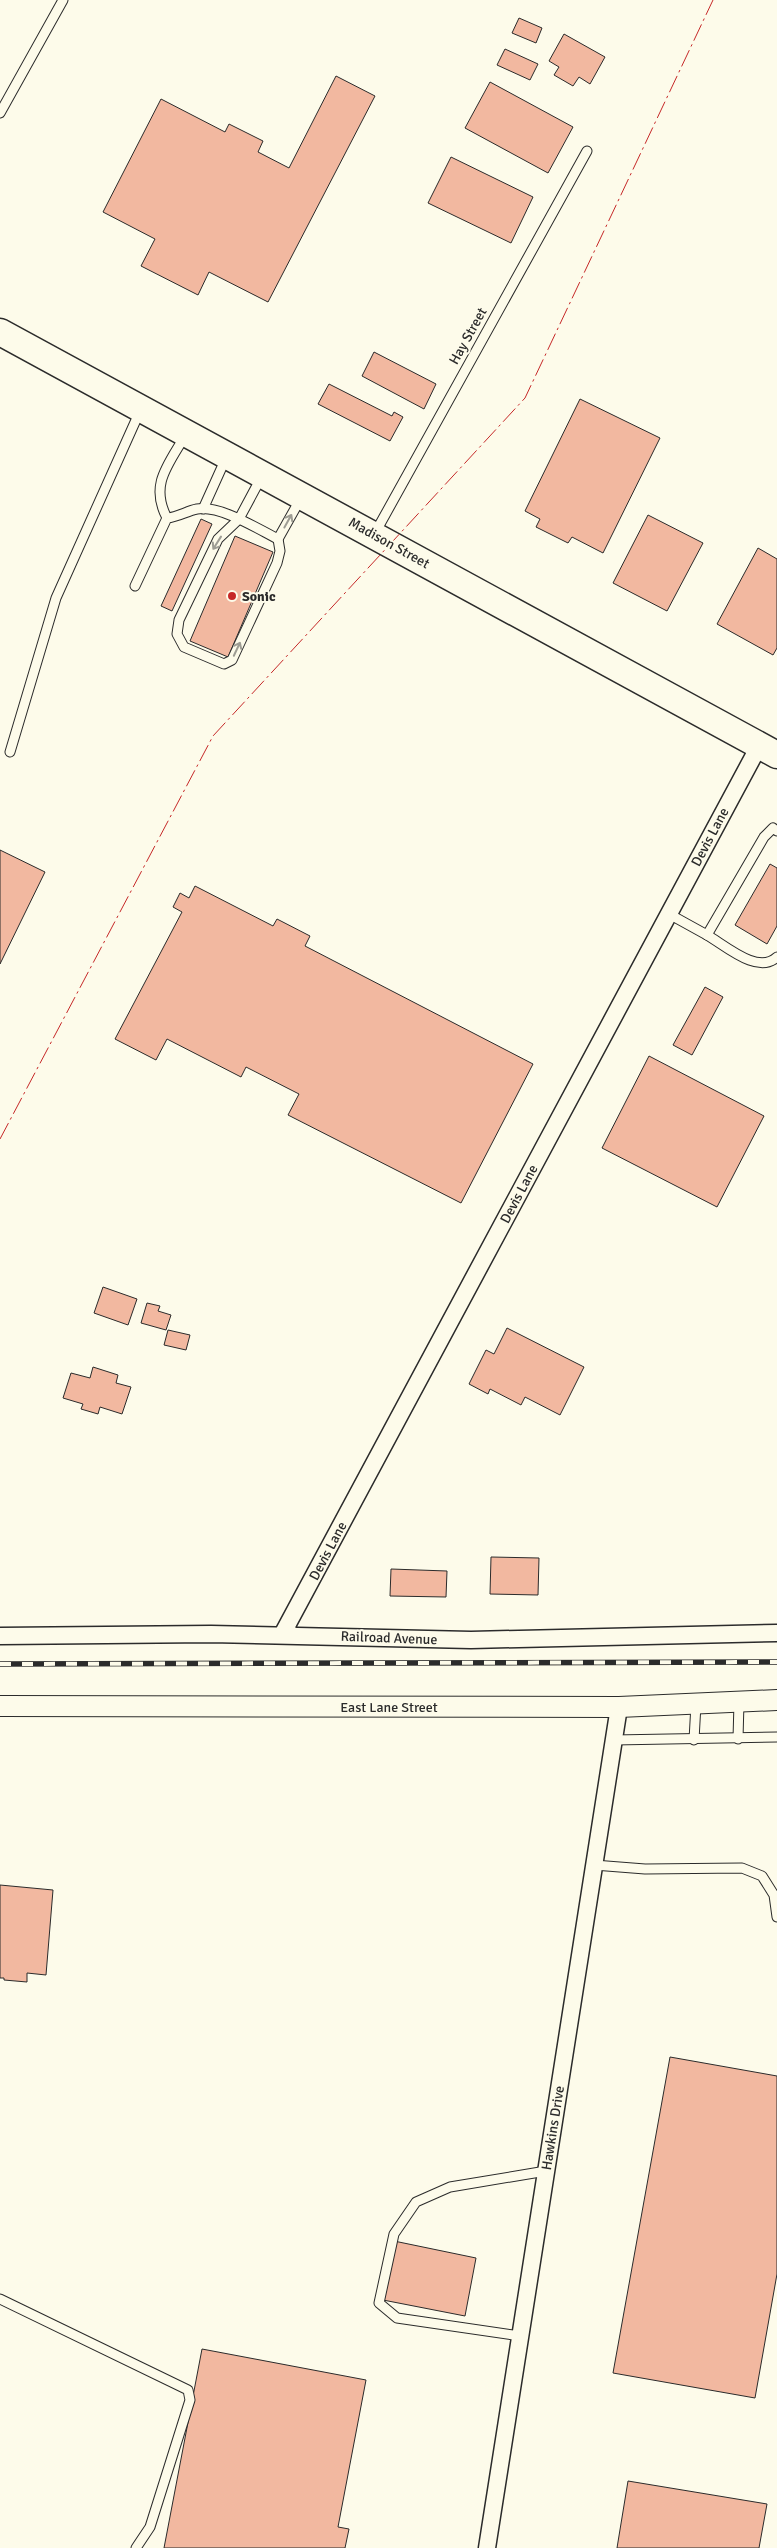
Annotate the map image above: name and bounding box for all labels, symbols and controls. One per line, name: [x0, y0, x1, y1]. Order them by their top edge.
street label: Hay Street: [445, 304, 491, 367]
one-way arrow: [284, 514, 294, 529]
street label: Madison Street: [345, 514, 433, 572]
one-way arrow: [212, 536, 223, 550]
place label: Sonic: [242, 588, 276, 605]
marker: Sonic: [226, 590, 238, 602]
one-way arrow: [233, 642, 243, 657]
street label: Devis Lane: [687, 805, 733, 869]
street label: Devis Lane: [496, 1162, 542, 1226]
street label: Devis Lane: [305, 1519, 351, 1583]
street label: Railroad Avenue: [340, 1628, 438, 1648]
street label: East Lane Street: [340, 1699, 438, 1716]
street label: Hawkins Drive: [538, 2085, 568, 2171]

